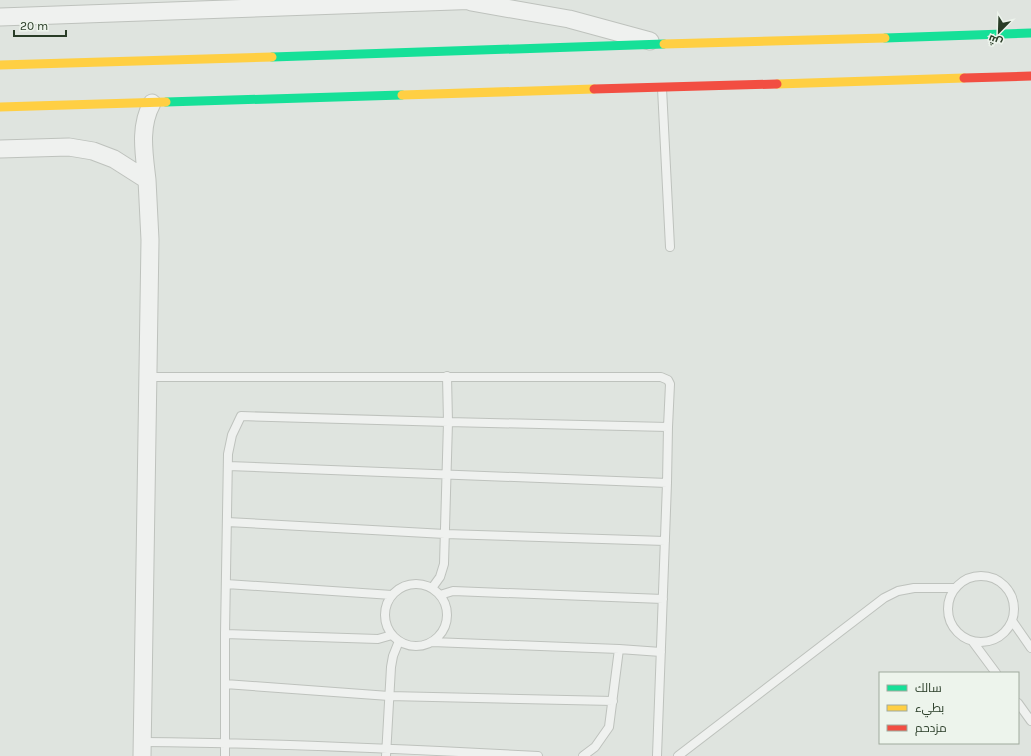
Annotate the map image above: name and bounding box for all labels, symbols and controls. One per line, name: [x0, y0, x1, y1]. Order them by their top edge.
scale bar: [14, 12, 66, 38]
north arrow: [979, 12, 1019, 52]
text: 20 m: [20, 19, 48, 33]
text: ش: [986, 32, 1004, 49]
legend: [879, 672, 1019, 744]
text: سالك: [915, 681, 942, 695]
text: بطيء: [915, 701, 944, 718]
text: مزدحم: [915, 721, 947, 736]

